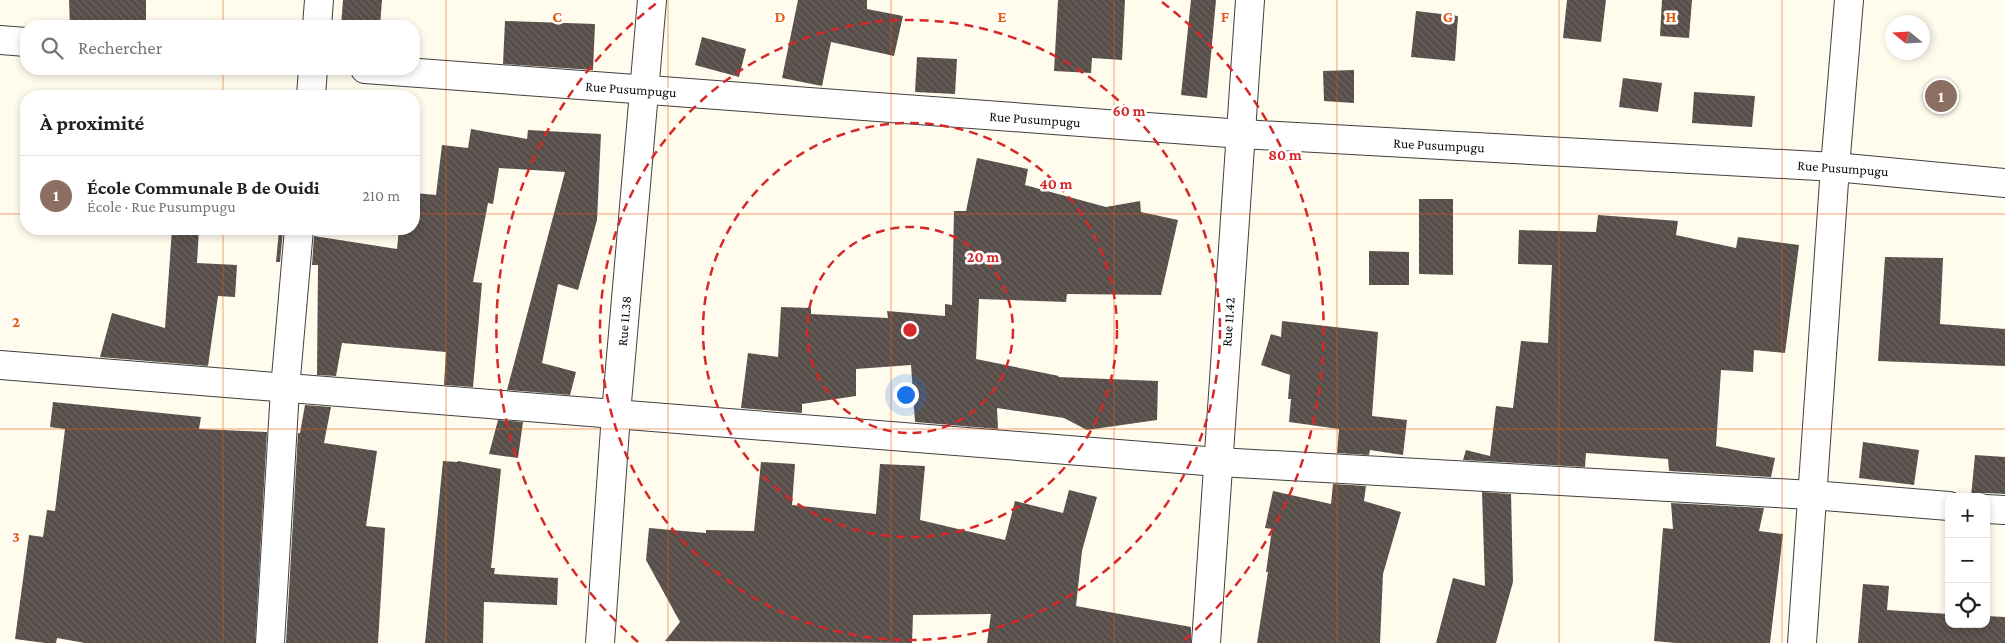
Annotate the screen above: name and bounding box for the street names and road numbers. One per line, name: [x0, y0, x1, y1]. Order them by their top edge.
street label: Rue Pusumpugu: [585, 78, 678, 100]
street label: Rue Pusumpugu: [989, 108, 1082, 130]
street label: Rue Pusumpugu: [1393, 135, 1486, 155]
street label: Rue Pusumpugu: [1797, 157, 1890, 179]
street label: Rue 11.38: [614, 295, 634, 347]
street label: Rue 11.42: [1218, 296, 1238, 347]

